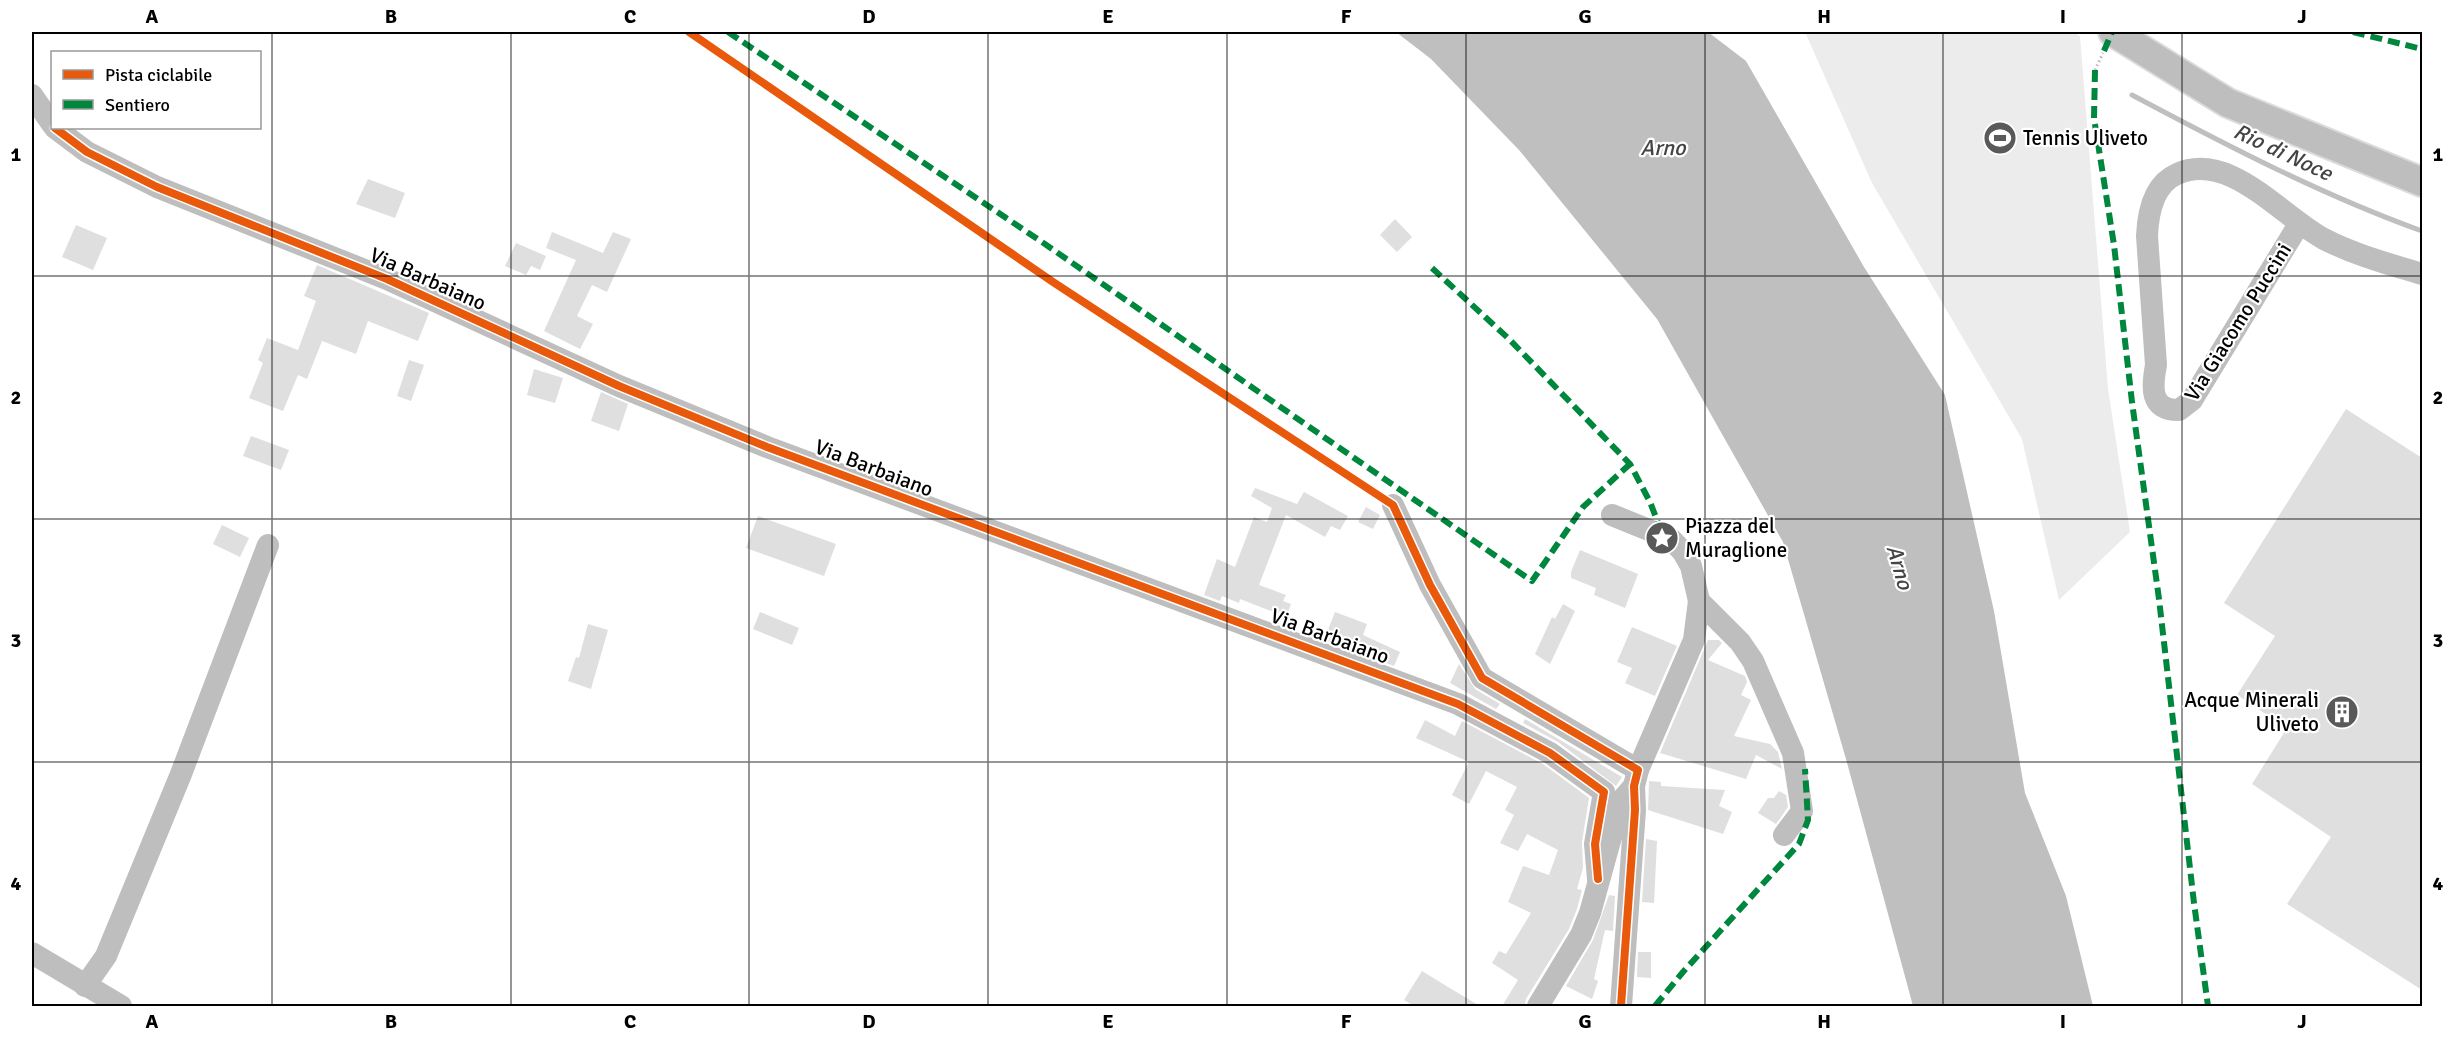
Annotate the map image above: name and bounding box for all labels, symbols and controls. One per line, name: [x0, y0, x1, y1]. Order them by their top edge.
text: A: [146, 4, 159, 29]
text: B: [385, 4, 397, 29]
text: C: [624, 4, 636, 29]
text: D: [862, 4, 876, 29]
text: E: [1102, 4, 1114, 29]
text: F: [1341, 4, 1352, 29]
text: G: [1578, 4, 1592, 29]
text: H: [1817, 4, 1831, 29]
text: I: [2060, 4, 2066, 29]
text: J: [2297, 4, 2307, 29]
legend: [51, 51, 261, 129]
text: Pista ciclabile: [105, 64, 212, 86]
text: Sentiero: [105, 94, 170, 116]
water label: Rio di Noce: [2229, 117, 2337, 187]
sports icon: Tennis Uliveto: [1982, 120, 2018, 156]
place label: Tennis Uliveto: [2023, 125, 2148, 151]
water label: Arno: [1641, 134, 1687, 161]
text: 1: [11, 142, 22, 167]
text: 1: [2433, 142, 2444, 167]
street label: Via Giacomo Puccini: [2179, 238, 2297, 406]
street label: Via Barbaiano: [366, 242, 490, 316]
text: 2: [11, 385, 21, 410]
text: 2: [2433, 385, 2443, 410]
street label: Via Barbaiano: [811, 434, 937, 502]
place label: Piazza del Muraglione: [1685, 513, 1787, 563]
place icon: Piazza del Muraglione: [1644, 520, 1680, 556]
water label: Arno: [1881, 542, 1920, 594]
street label: Via Barbaiano: [1267, 602, 1393, 670]
text: 3: [11, 628, 21, 653]
text: 3: [2433, 628, 2443, 653]
place label: Acque Minerali Uliveto: [2184, 687, 2319, 737]
building icon: Acque Minerali Uliveto: [2324, 694, 2360, 730]
text: 4: [11, 871, 22, 896]
text: 4: [2433, 871, 2444, 896]
text: A: [146, 1009, 159, 1034]
text: B: [385, 1009, 397, 1034]
text: C: [624, 1009, 636, 1034]
text: D: [862, 1009, 876, 1034]
text: E: [1102, 1009, 1114, 1034]
text: F: [1341, 1009, 1352, 1034]
text: G: [1578, 1009, 1592, 1034]
text: H: [1817, 1009, 1831, 1034]
text: I: [2060, 1009, 2066, 1034]
text: J: [2297, 1009, 2307, 1034]

